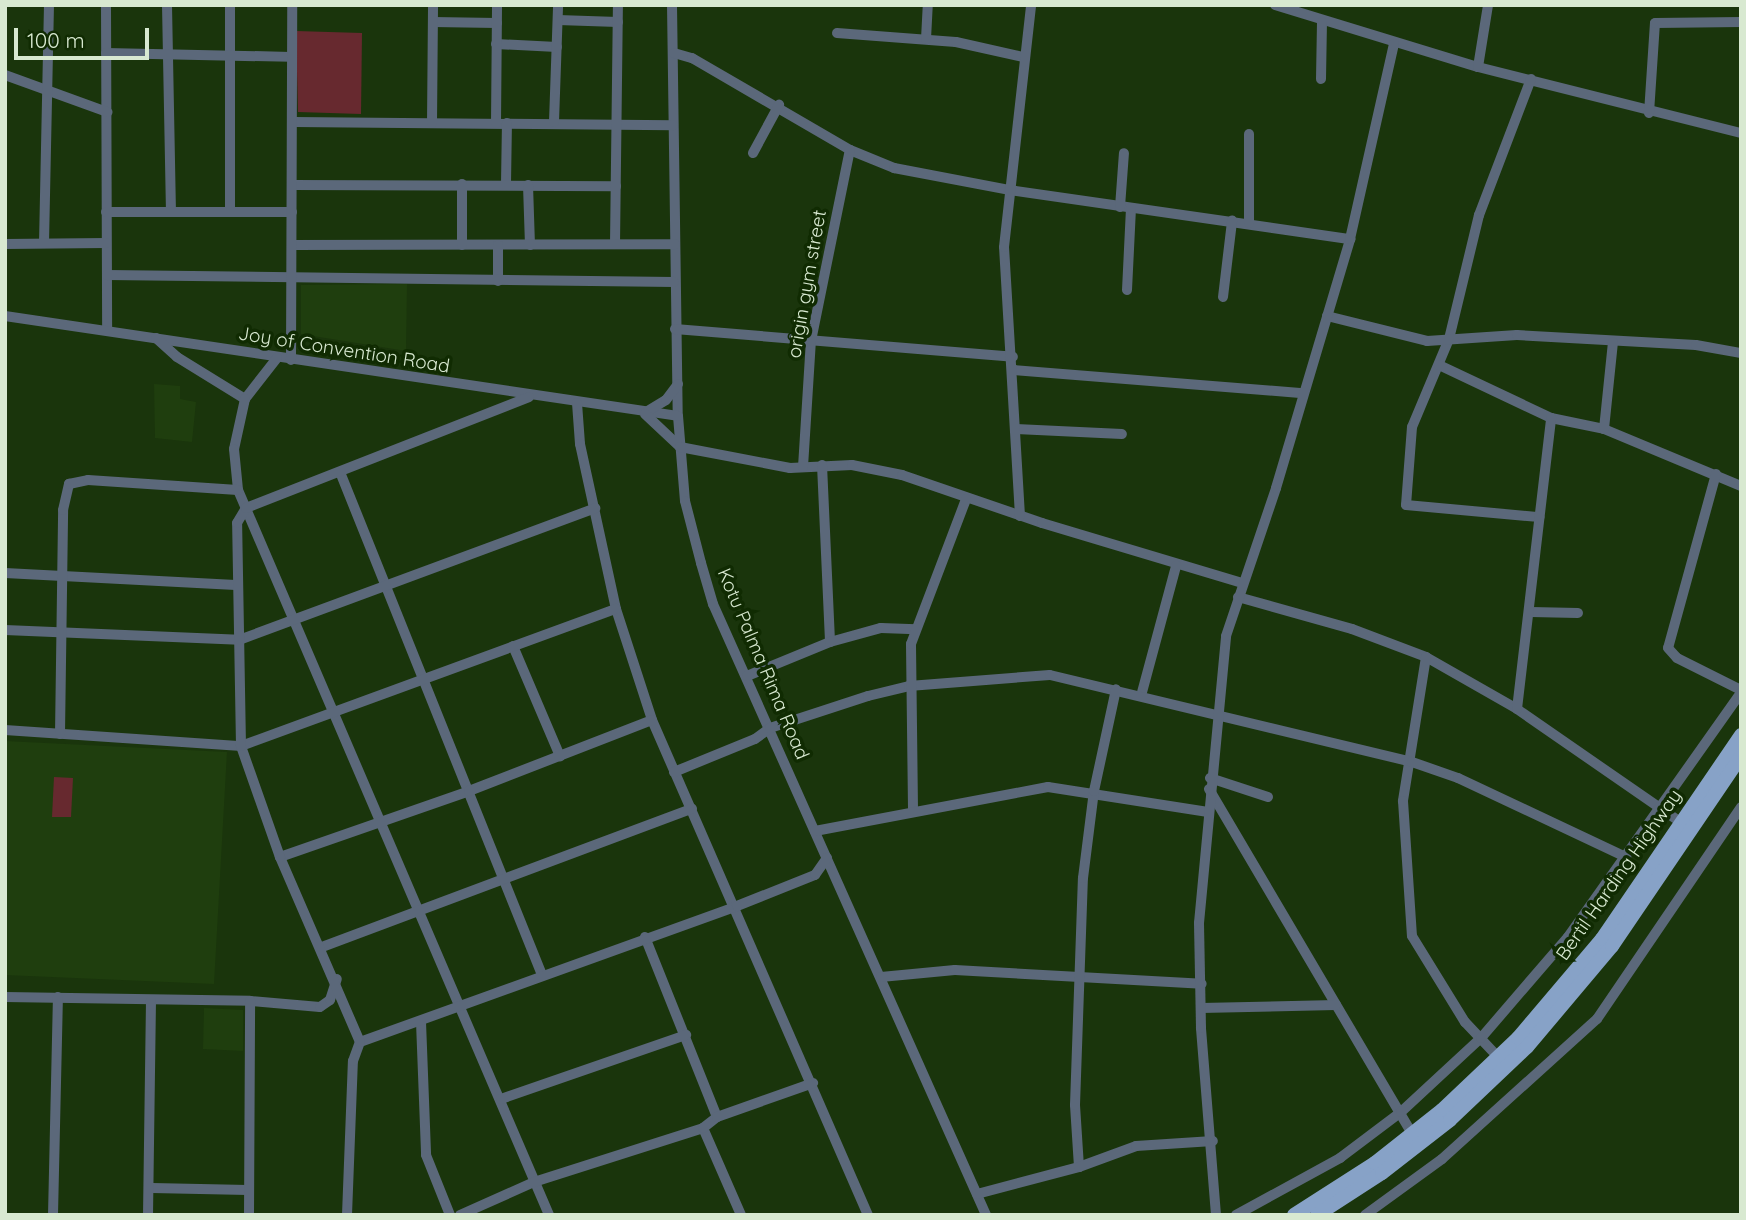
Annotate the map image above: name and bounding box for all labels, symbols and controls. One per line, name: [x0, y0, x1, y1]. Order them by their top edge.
scale bar: [18, 14, 152, 58]
text: 100 m: [27, 27, 85, 53]
street label: origin gym street: [783, 208, 831, 360]
street label: Joy of Convention Road: [237, 322, 451, 378]
street label: Kotu Palma Rima Road: [712, 565, 814, 763]
street label: Bertil Harding Highway: [1551, 785, 1687, 965]

